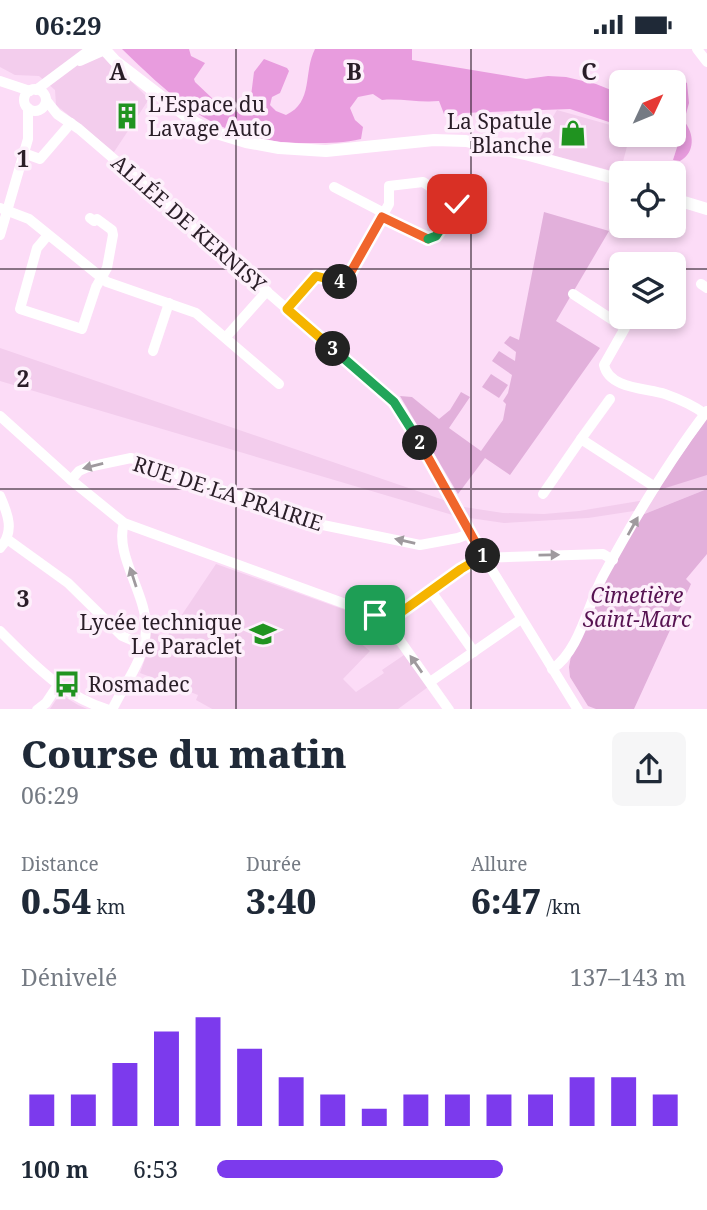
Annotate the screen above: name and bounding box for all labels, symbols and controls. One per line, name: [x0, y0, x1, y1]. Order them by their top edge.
text: 06:29: [35, 7, 102, 43]
text: A: [109, 55, 127, 87]
text: B: [346, 55, 362, 87]
text: C: [581, 55, 597, 87]
north arrow: [609, 70, 686, 147]
map controls: [609, 70, 686, 329]
place label: L'Espace du Lavage Auto: [148, 90, 272, 142]
building icon: L'Espace du Lavage Auto: [112, 101, 142, 131]
place label: La Spatule Blanche: [447, 107, 552, 159]
shop icon: La Spatule Blanche: [558, 118, 588, 148]
text: 1: [17, 142, 30, 174]
street label: ALLÉE DE KERNISY: [106, 148, 273, 298]
button: locate: [609, 161, 686, 238]
pin: [427, 174, 487, 234]
icon: check: [438, 185, 476, 223]
button: layers: [609, 252, 686, 329]
pin: 4: [322, 265, 358, 299]
text: 4: [334, 268, 345, 294]
pin: 3: [316, 331, 350, 367]
text: 3: [327, 335, 338, 361]
text: 2: [17, 362, 30, 394]
pin: 2: [402, 425, 438, 461]
text: 2: [414, 429, 425, 455]
street label: RUE DE LA PRAIRIE: [130, 449, 326, 537]
one-way arrow: [82, 461, 104, 472]
one-way arrow: [627, 516, 639, 535]
one-way arrow: [394, 535, 416, 546]
pin: 1: [466, 539, 500, 573]
text: 1: [477, 542, 488, 568]
one-way arrow: [538, 549, 560, 561]
one-way arrow: [128, 567, 138, 588]
park label: Cimetière Saint-Marc: [583, 581, 692, 633]
text: 3: [17, 582, 30, 614]
pin: [345, 585, 405, 645]
icon: arrive: [356, 596, 394, 634]
place label: Lycée technique Le Paraclet: [79, 608, 242, 660]
school or university icon: Lycée technique Le Paraclet: [248, 619, 278, 649]
one-way arrow: [409, 655, 423, 673]
bus stop icon: Rosmadec: [52, 669, 82, 699]
place label: Rosmadec: [88, 670, 190, 698]
text: Course du matin: [21, 727, 347, 779]
button: share: [612, 732, 686, 806]
text: 06:29: [21, 779, 79, 811]
text: Distance: [21, 851, 99, 877]
text: Durée: [246, 851, 301, 877]
text: Allure: [471, 851, 527, 877]
text: 0.54: [21, 877, 91, 924]
text: 3:40: [246, 877, 316, 924]
text: 6:47: [471, 877, 541, 924]
text: km: [91, 894, 125, 920]
text: /km: [541, 894, 581, 920]
text: Dénivelé: [21, 961, 117, 993]
text: 137–143 m: [570, 961, 686, 993]
text: 100 m: [21, 1153, 89, 1185]
text: 6:53: [133, 1153, 178, 1185]

